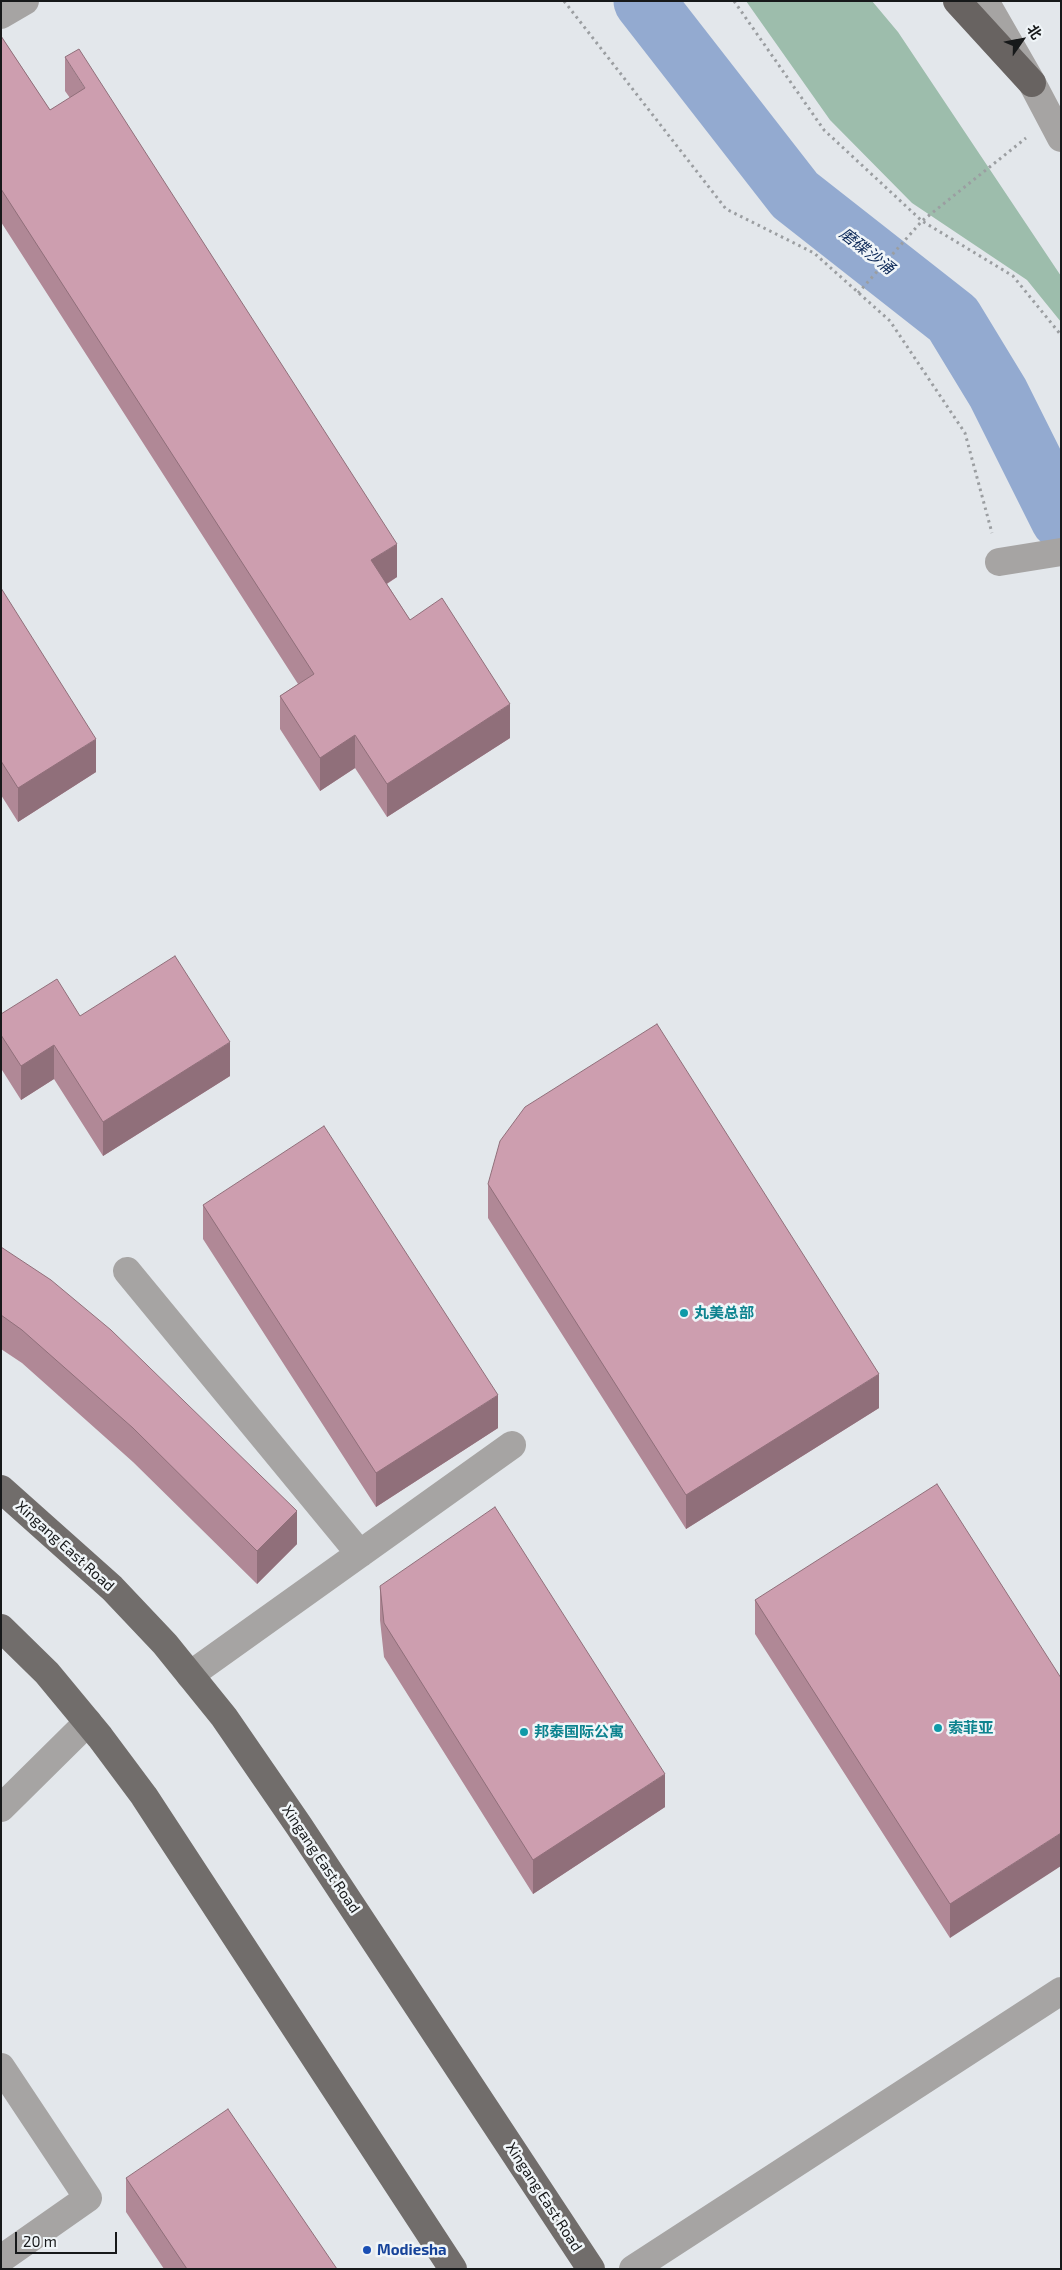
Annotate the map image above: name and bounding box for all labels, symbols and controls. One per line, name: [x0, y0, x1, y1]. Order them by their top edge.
north arrow: [997, 15, 1047, 65]
text: 北: [1024, 21, 1046, 42]
water label: 磨碟沙涌: [836, 224, 898, 278]
place label: 丸美总部: [694, 1304, 754, 1322]
marker: 丸美总部: [678, 1307, 690, 1319]
street label: Xingang East Road: [12, 1497, 118, 1595]
place label: 索菲亚: [948, 1719, 993, 1737]
marker: 索菲亚: [932, 1722, 944, 1734]
place label: 邦泰国际公寓: [534, 1723, 624, 1741]
marker: 邦泰国际公寓: [518, 1726, 530, 1738]
street label: Xingang East Road: [278, 1802, 364, 1916]
street label: Xingang East Road: [502, 2139, 586, 2255]
scale bar: [18, 2222, 120, 2254]
text: 20 m: [23, 2232, 57, 2250]
place label: Modiesha: [377, 2241, 447, 2259]
marker: Modiesha: [361, 2244, 373, 2256]

